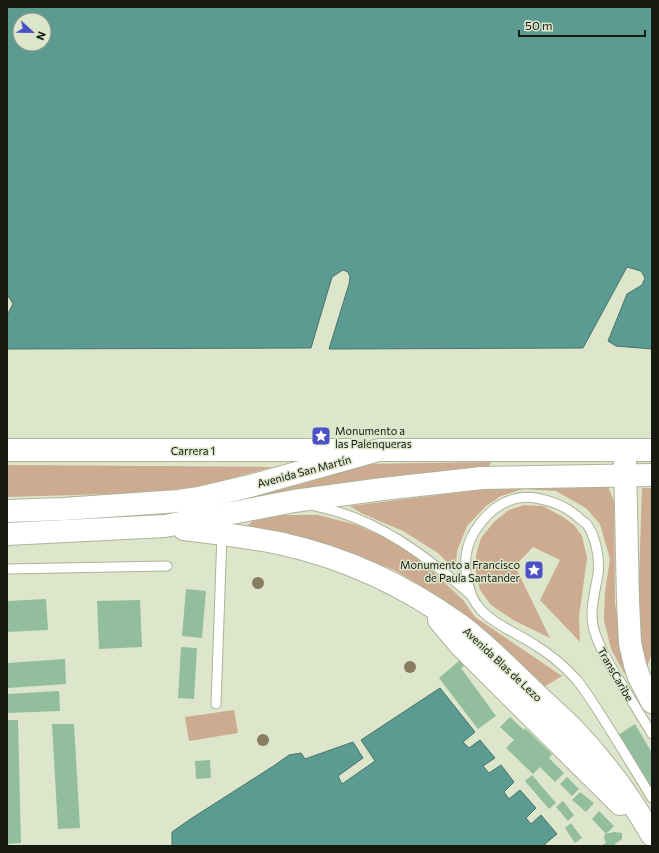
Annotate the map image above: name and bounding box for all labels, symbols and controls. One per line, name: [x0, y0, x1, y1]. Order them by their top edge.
north arrow: [12, 12, 52, 52]
scale bar: [519, 12, 645, 38]
text: 50 m: [525, 18, 553, 32]
text: N: [34, 30, 49, 42]
place label: Monumento a las Palenqueras: [335, 424, 412, 450]
place icon: Monumento a las Palenqueras: [310, 425, 332, 447]
street label: Carrera 1: [171, 444, 215, 457]
street label: Avenida San Martín: [256, 452, 352, 490]
place label: Monumento a Francisco de Paula Santander: [400, 558, 521, 584]
place icon: Monumento a Francisco de Paula Santander: [523, 559, 545, 581]
street label: Avenida Blas de Lezo: [461, 624, 545, 704]
street label: TransCaribe: [595, 645, 637, 704]

